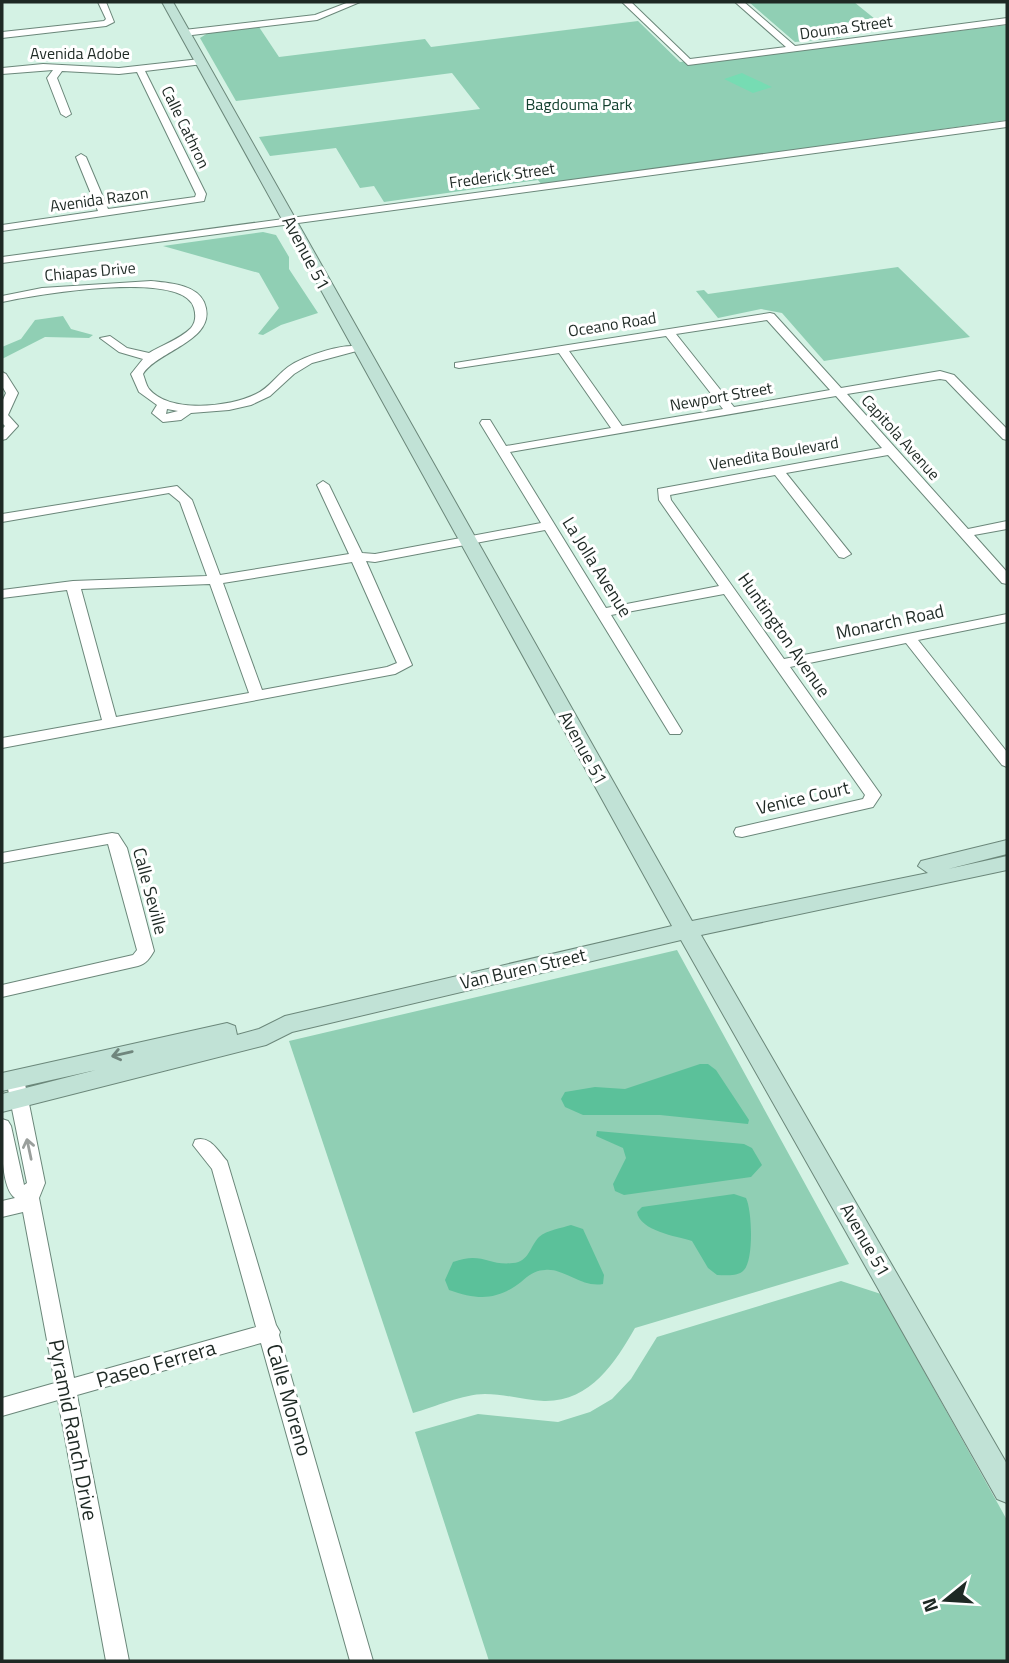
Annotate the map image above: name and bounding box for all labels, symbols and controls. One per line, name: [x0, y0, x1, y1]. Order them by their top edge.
street label: Douma Street: [798, 9, 894, 45]
street label: Avenida Adobe: [30, 41, 130, 65]
street label: Calle Cathron: [156, 82, 216, 172]
park label: Bagdouma Park: [525, 92, 633, 116]
street label: Frederick Street: [448, 156, 557, 194]
street label: Avenida Razon: [48, 180, 150, 218]
street label: Avenue 51: [276, 211, 337, 295]
street label: Chiapas Drive: [44, 255, 136, 287]
street label: Oceano Road: [566, 305, 658, 343]
street label: Newport Street: [668, 375, 775, 417]
street label: Capitola Avenue: [856, 389, 946, 485]
street label: Venedita Boulevard: [708, 430, 840, 476]
street label: La Jolla Avenue: [556, 511, 639, 622]
street label: Huntington Avenue: [731, 567, 837, 702]
street label: Monarch Road: [833, 597, 946, 646]
street label: Avenue 51: [552, 706, 615, 789]
street label: Venice Court: [754, 774, 853, 821]
street label: Calle Seville: [126, 844, 175, 937]
street label: Van Buren Street: [457, 941, 589, 996]
one-way arrow: [111, 1048, 133, 1061]
one-way arrow: [22, 1138, 36, 1161]
street label: Avenue 51: [834, 1198, 897, 1281]
street label: Paseo Ferrera: [92, 1331, 220, 1395]
street label: Pyramid Ranch Drive: [41, 1336, 107, 1523]
street label: Calle Moreno: [259, 1340, 321, 1460]
north arrow: [911, 1565, 981, 1635]
text: N: [914, 1595, 945, 1616]

